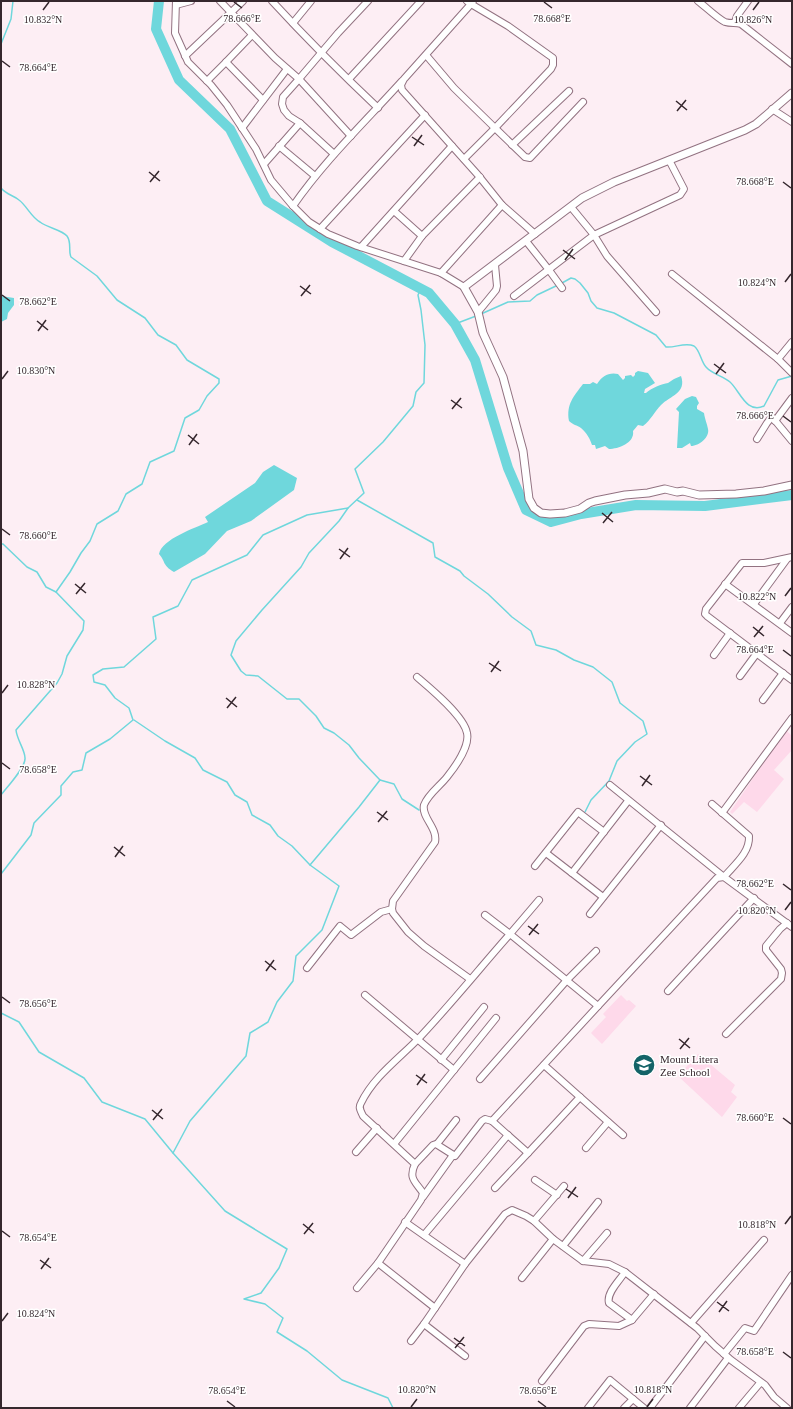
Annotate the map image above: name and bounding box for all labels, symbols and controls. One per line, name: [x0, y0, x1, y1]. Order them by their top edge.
text: 78.666°E: [223, 13, 261, 24]
text: 78.668°E: [533, 13, 571, 24]
text: 10.832°N: [24, 14, 62, 25]
text: 10.826°N: [734, 14, 772, 25]
text: 78.664°E: [19, 62, 57, 73]
text: 78.668°E: [736, 176, 774, 187]
text: 10.824°N: [738, 277, 776, 288]
text: 78.662°E: [19, 296, 57, 307]
text: 10.830°N: [17, 365, 55, 376]
text: 78.666°E: [736, 410, 774, 421]
text: 78.660°E: [19, 530, 57, 541]
text: 10.822°N: [738, 591, 776, 602]
text: 78.664°E: [736, 644, 774, 655]
text: 10.828°N: [17, 679, 55, 690]
text: 78.658°E: [19, 764, 57, 775]
text: 78.662°E: [736, 878, 774, 889]
text: 10.820°N: [738, 905, 776, 916]
text: 78.656°E: [19, 998, 57, 1009]
school or university icon: Mount Litera Zee School: [631, 1052, 657, 1078]
place label: Mount Litera Zee School: [660, 1053, 718, 1078]
text: 78.660°E: [736, 1112, 774, 1123]
text: 10.818°N: [738, 1219, 776, 1230]
text: 78.654°E: [19, 1232, 57, 1243]
text: 10.824°N: [17, 1308, 55, 1319]
text: 78.658°E: [736, 1346, 774, 1357]
text: 10.820°N: [398, 1384, 436, 1395]
text: 10.818°N: [634, 1384, 672, 1395]
text: 78.654°E: [208, 1385, 246, 1396]
text: 78.656°E: [519, 1385, 557, 1396]

